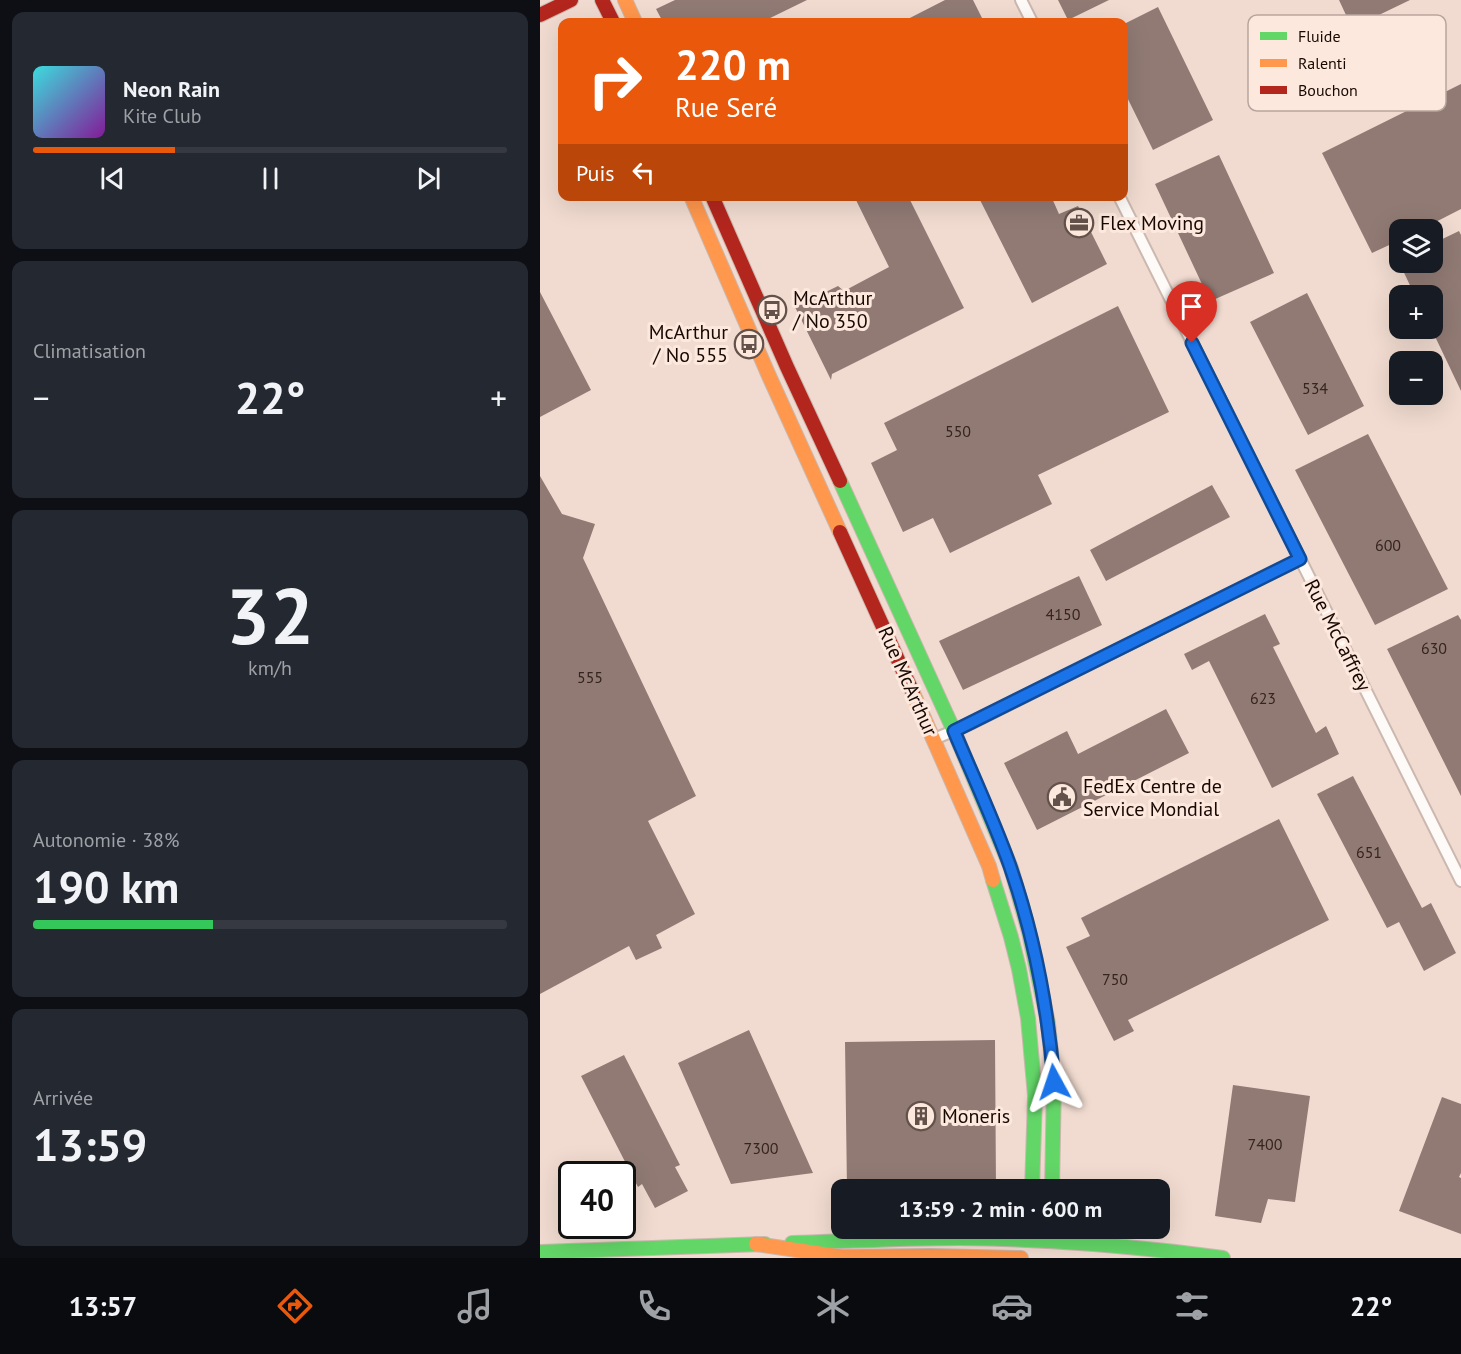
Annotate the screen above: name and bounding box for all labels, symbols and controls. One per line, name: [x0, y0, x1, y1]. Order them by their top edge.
legend: [1248, 15, 1446, 111]
text: Fluide: [1298, 26, 1341, 46]
text: 220 m: [675, 37, 791, 92]
icon: right: [576, 42, 654, 120]
text: Ralenti: [1298, 53, 1347, 73]
text: Neon Rain: [123, 75, 220, 103]
text: Bouchon: [1298, 80, 1358, 100]
text: Rue Seré: [675, 90, 777, 124]
text: Kite Club: [123, 103, 201, 129]
icon: left: [627, 156, 660, 189]
text: Puis: [576, 159, 615, 187]
icon: previous: [96, 162, 129, 195]
icon: pause: [254, 162, 287, 195]
icon: next: [412, 162, 445, 195]
office icon: Flex Moving: [1063, 207, 1095, 239]
place label: Flex Moving: [1100, 210, 1204, 236]
map controls: [1389, 219, 1443, 405]
button: layers: [1389, 219, 1443, 273]
pin: [1166, 281, 1217, 343]
place label: McArthur / No 350: [792, 285, 872, 334]
button: +: [1389, 285, 1443, 339]
icon: arrive: [1175, 290, 1208, 323]
bus stop icon: McArthur / No 350: [756, 294, 788, 326]
place label: McArthur / No 555: [649, 319, 728, 368]
bus stop icon: McArthur / No 555: [733, 328, 765, 360]
text: Climatisation: [33, 338, 146, 364]
button: −: [1389, 351, 1443, 405]
text: 22°: [235, 368, 305, 426]
text: −: [33, 376, 50, 419]
text: +: [490, 376, 507, 419]
house number: 534: [1302, 378, 1328, 398]
house number: 550: [945, 421, 971, 441]
house number: 600: [1375, 535, 1401, 555]
text: 32: [226, 565, 314, 666]
street label: Rue McCaffrey: [1299, 575, 1378, 696]
house number: 4150: [1046, 604, 1081, 624]
street label: Rue McArthur: [872, 622, 944, 740]
house number: 630: [1421, 638, 1447, 658]
text: km/h: [248, 655, 292, 681]
house number: 555: [577, 667, 603, 687]
house number: 623: [1250, 688, 1276, 708]
place label: FedEx Centre de Service Mondial: [1083, 773, 1222, 822]
public building icon: FedEx Centre de Service Mondial: [1046, 781, 1078, 813]
text: Autonomie · 38%: [33, 827, 179, 853]
house number: 651: [1356, 842, 1382, 862]
text: 190 km: [33, 857, 179, 915]
house number: 750: [1102, 969, 1128, 989]
position arrow: [1022, 1050, 1086, 1114]
text: Arrivée: [33, 1085, 93, 1111]
building icon: Moneris: [905, 1100, 937, 1132]
place label: Moneris: [942, 1103, 1010, 1129]
text: 13:59: [33, 1115, 147, 1173]
house number: 7400: [1248, 1134, 1283, 1154]
house number: 7300: [744, 1138, 779, 1158]
speed limit sign: 40: [558, 1161, 636, 1239]
text: 13:59 · 2 min · 600 m: [899, 1195, 1102, 1223]
icon: directions: [274, 1285, 316, 1327]
icon: music: [454, 1285, 496, 1327]
icon: phone: [633, 1285, 675, 1327]
icon: climate: [812, 1285, 854, 1327]
icon: car: [991, 1285, 1033, 1327]
icon: filters: [1171, 1285, 1213, 1327]
text: 13:57: [69, 1289, 137, 1323]
text: 22°: [1350, 1289, 1392, 1323]

